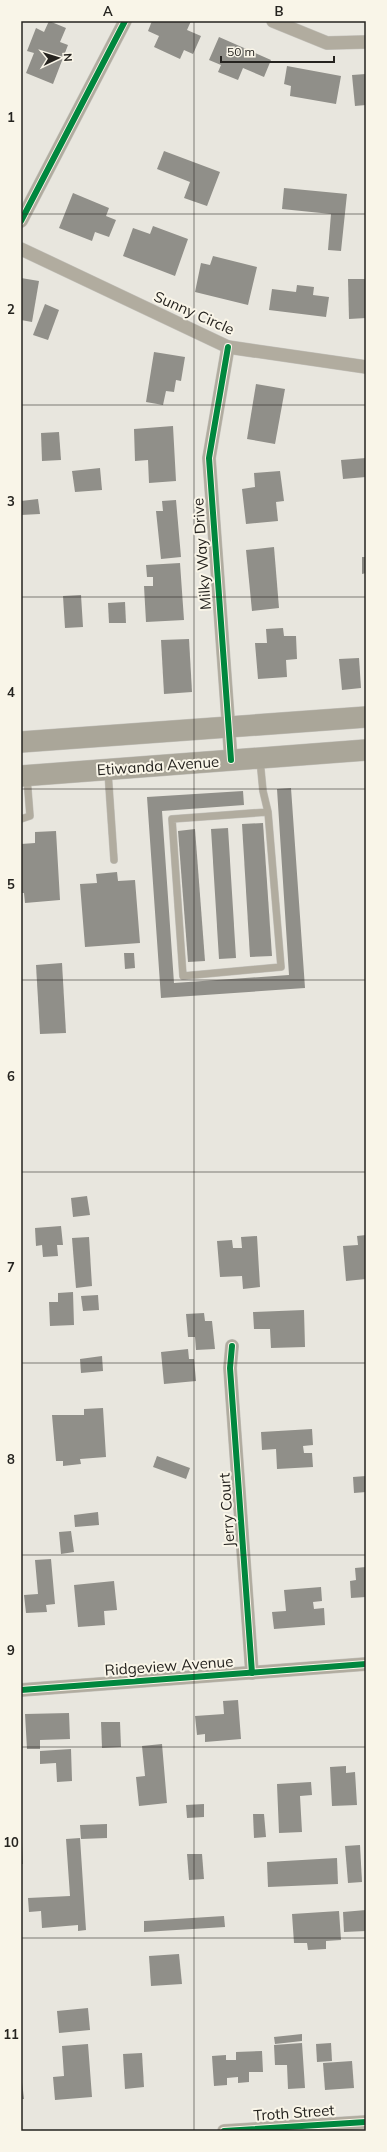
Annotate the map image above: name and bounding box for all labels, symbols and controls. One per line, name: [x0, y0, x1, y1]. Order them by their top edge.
text: A: [103, 3, 113, 19]
text: B: [275, 3, 284, 19]
north arrow: [38, 38, 78, 78]
scale bar: [221, 38, 334, 64]
text: 50 m: [227, 44, 255, 59]
text: N: [61, 53, 75, 62]
text: 1: [7, 109, 15, 125]
street label: Sunny Circle: [151, 286, 237, 339]
text: 2: [7, 301, 15, 317]
text: 3: [7, 493, 15, 509]
street label: Milky Way Drive: [188, 497, 215, 611]
text: 4: [7, 684, 15, 700]
street label: Etiwanda Avenue: [96, 752, 220, 779]
text: 5: [7, 876, 15, 892]
text: 6: [7, 1068, 15, 1084]
text: 7: [7, 1259, 15, 1275]
text: 8: [7, 1451, 15, 1467]
street label: Jerry Court: [214, 1472, 239, 1548]
text: 9: [7, 1642, 15, 1658]
street label: Ridgeview Avenue: [104, 1652, 234, 1679]
text: 10: [3, 1834, 19, 1850]
text: 11: [3, 2026, 19, 2042]
street label: Troth Street: [253, 2100, 335, 2125]

